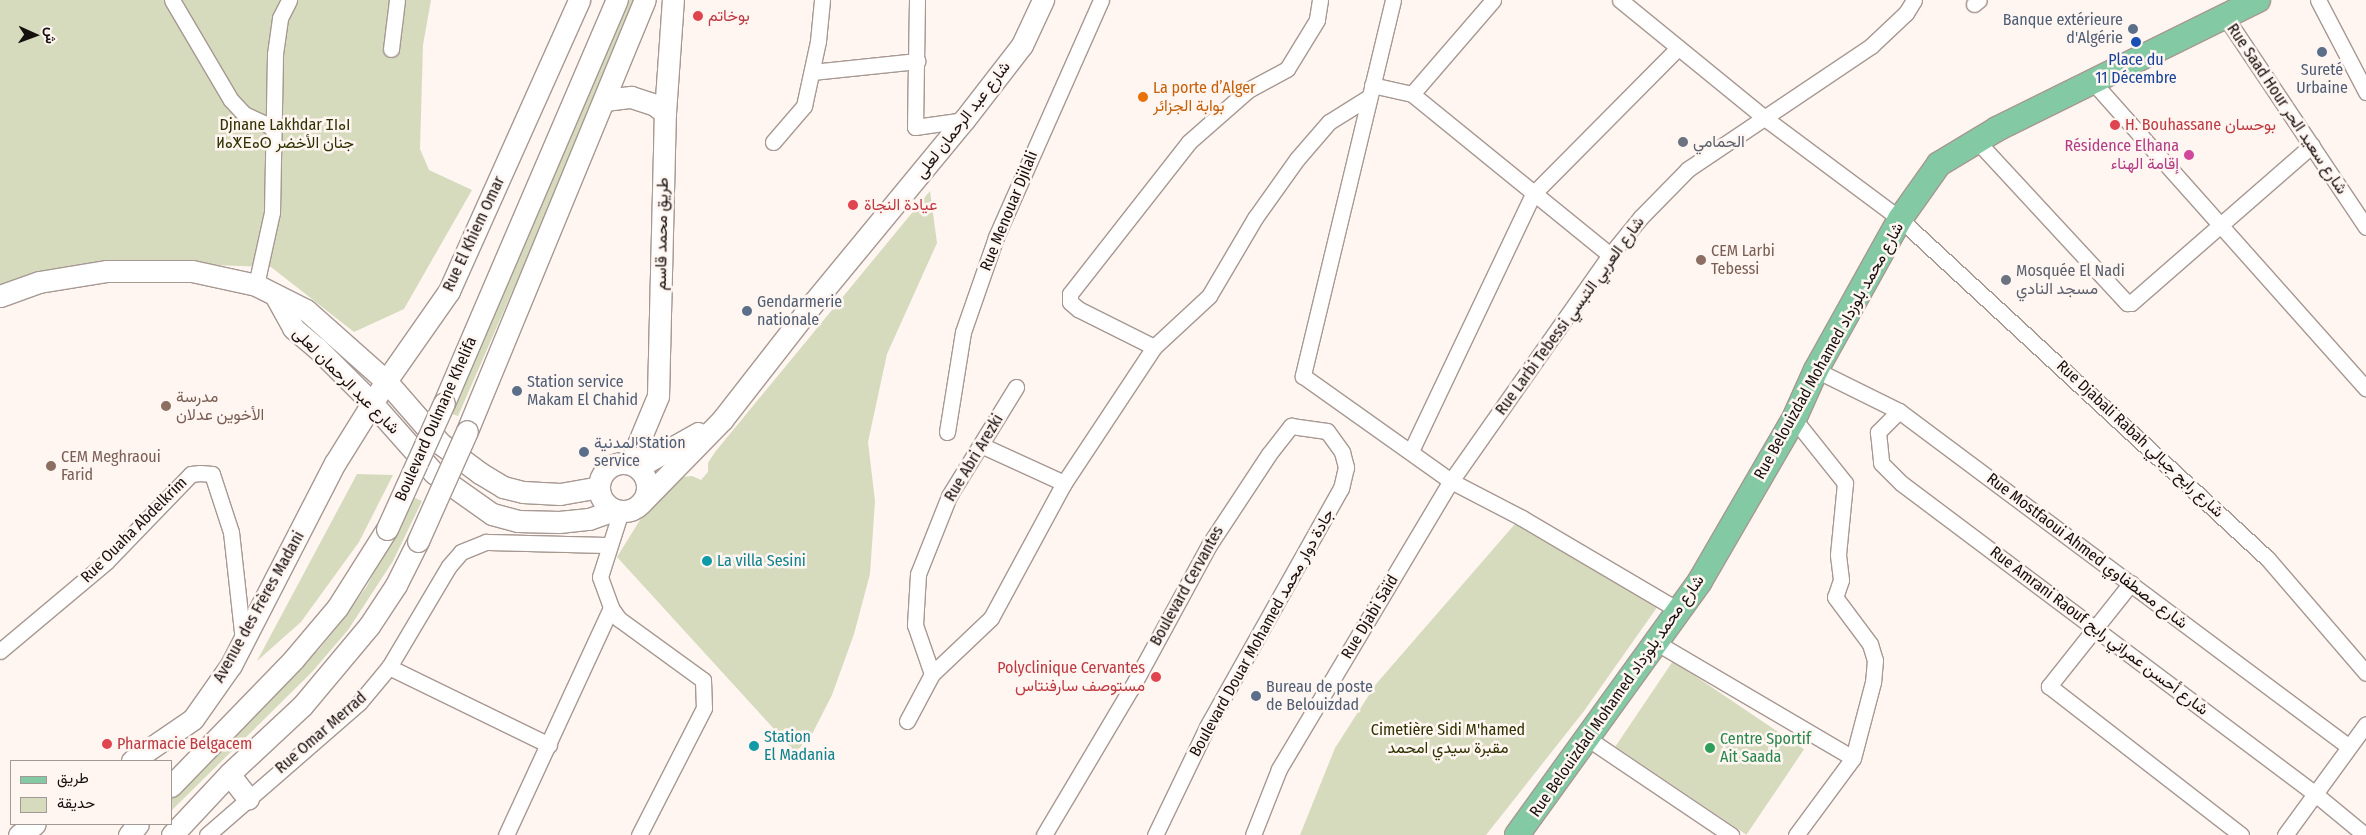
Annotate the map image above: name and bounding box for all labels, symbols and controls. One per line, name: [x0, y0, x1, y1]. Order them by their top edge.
place label: بوخاتم: [708, 6, 750, 26]
north arrow: [10, 10, 60, 60]
marker: بوخاتم: [692, 10, 704, 22]
place label: Banque extérieure d'Algérie: [2003, 10, 2123, 48]
street label: Rue Saad Hour شارع سعيد الحر: [2223, 20, 2351, 198]
marker: Banque extérieure d'Algérie: [2127, 23, 2139, 35]
text: ش: [42, 27, 59, 44]
marker: Place du 11 Décembre: [2130, 36, 2142, 48]
marker: Sureté Urbaine: [2316, 46, 2328, 58]
place label: Place du 11 Décembre: [2095, 50, 2177, 88]
street label: شارع عبد الرحمان لعلى: [911, 58, 1015, 182]
place label: Sureté Urbaine: [2296, 60, 2348, 98]
place label: La porte d’Alger بوابة الجزائر: [1153, 78, 1256, 116]
marker: La porte d’Alger بوابة الجزائر: [1137, 91, 1149, 103]
park label: Djnane Lakhdar ⵊⵏⴰⵏ ⵍⴰⵅⴹⴰⵔ جنان الأخضر: [216, 115, 354, 153]
place label: H. Bouhassane بوحسان: [2125, 115, 2276, 135]
marker: H. Bouhassane بوحسان: [2109, 119, 2121, 131]
place label: الحمامي: [1693, 132, 1745, 152]
marker: الحمامي: [1677, 136, 1689, 148]
place label: Résidence Elhana إقامة الهناء: [2064, 136, 2179, 174]
street label: Rue Menouar Djilali: [976, 148, 1042, 274]
marker: Résidence Elhana إقامة الهناء: [2183, 149, 2195, 161]
street label: Rue El Khiem Omar: [439, 173, 509, 295]
street label: طريق محمد قاسم: [651, 177, 673, 291]
place label: عيادة النجاة: [864, 195, 937, 215]
marker: عيادة النجاة: [846, 198, 860, 212]
street label: Rue Larbi Tebessi شارع العربي التبسي: [1492, 213, 1648, 419]
street label: Rue Belouizdad Mohamed شارع محمد بلوزداد: [1750, 219, 1908, 483]
place label: CEM Larbi Tebessi: [1711, 241, 1775, 279]
marker: CEM Larbi Tebessi: [1695, 254, 1707, 266]
place label: Mosquée El Nadi مسجد النادي: [2016, 261, 2125, 299]
marker: Mosquée El Nadi مسجد النادي: [2000, 274, 2012, 286]
place label: Gendarmerie nationale: [757, 292, 842, 330]
marker: Gendarmerie nationale: [741, 305, 753, 317]
street label: شارع عبد الرحمان لعلى: [289, 324, 403, 438]
street label: Boulevard Oulmane Khelifa: [391, 334, 481, 504]
street label: Rue Djabali Rabah شارع رابح جبالي: [2052, 356, 2228, 522]
place label: Station service Makam El Chahid: [527, 372, 638, 410]
marker: Station service Makam El Chahid: [511, 385, 523, 397]
place label: مدرسة الأخوين عدلان: [176, 387, 264, 425]
marker: مدرسة الأخوين عدلان: [160, 400, 172, 412]
street label: Rue Abri Arezki: [940, 411, 1008, 505]
place label: المدنيةStation service: [594, 433, 686, 471]
marker: المدنيةStation service: [578, 446, 590, 458]
place label: CEM Meghraoui Farid: [61, 447, 161, 485]
marker: CEM Meghraoui Farid: [45, 460, 57, 472]
street label: Rue Mostfaoui Ahmed شارع مصطفاوي: [1983, 469, 2191, 633]
street label: Rue Ouaha Abdelkrim: [77, 473, 191, 587]
street label: Boulevard Douar Mohamed جادة دوار محمد: [1186, 506, 1338, 760]
street label: Boulevard Cervantes: [1146, 523, 1228, 649]
street label: Avenue des Frères Madani: [209, 528, 309, 686]
street label: Rue Amrani Raouf شارع أحسن عمراني رابح: [1986, 543, 2212, 719]
place label: La villa Sesini: [717, 551, 806, 571]
marker: La villa Sesini: [701, 555, 713, 567]
street label: Rue Belouizdad Mohamed شارع محمد بلوزداد: [1526, 571, 1708, 821]
street label: Rue Djabi Saïd: [1337, 572, 1403, 662]
place label: Polyclinique Cervantes مستوصف سارفنتاس: [997, 658, 1145, 696]
marker: Polyclinique Cervantes مستوصف سارفنتاس: [1149, 670, 1163, 684]
place label: Bureau de poste de Belouizdad: [1266, 677, 1373, 715]
street label: Rue Omar Merrad: [271, 688, 371, 778]
marker: Bureau de poste de Belouizdad: [1250, 690, 1262, 702]
park label: Cimetière Sidi M'hamed مقبرة سيدي امحمد: [1371, 720, 1525, 758]
place label: Station El Madania: [764, 727, 835, 765]
place label: Centre Sportif Ait Saada: [1720, 729, 1811, 767]
place label: Pharmacie Belgacem: [117, 734, 252, 754]
marker: Pharmacie Belgacem: [101, 738, 113, 750]
marker: Station El Madania: [748, 740, 760, 752]
marker: Centre Sportif Ait Saada: [1704, 742, 1716, 754]
legend: [10, 760, 172, 825]
text: طريق: [57, 769, 89, 787]
text: حديقة: [57, 794, 95, 812]

